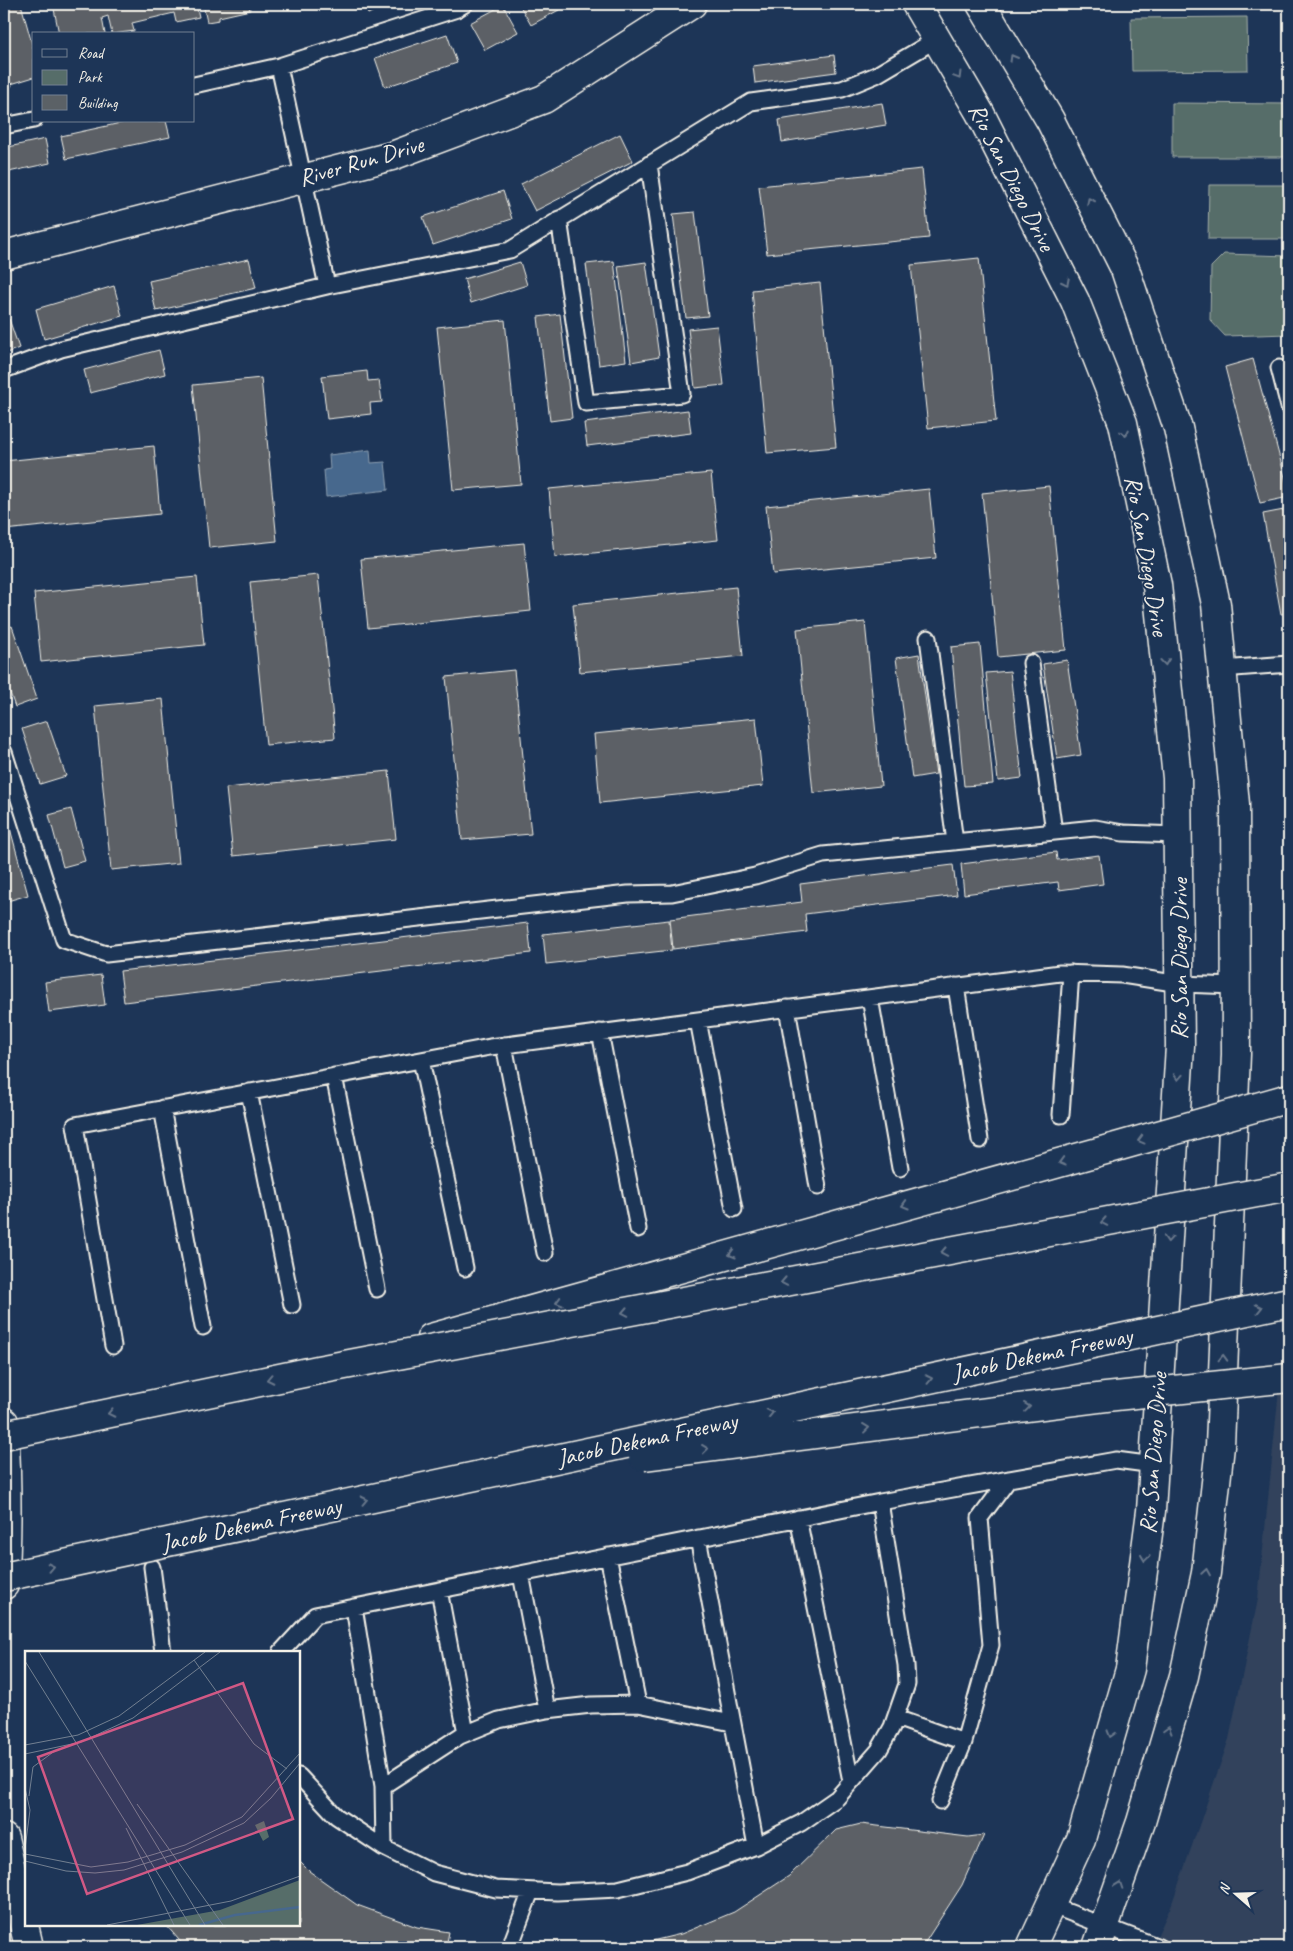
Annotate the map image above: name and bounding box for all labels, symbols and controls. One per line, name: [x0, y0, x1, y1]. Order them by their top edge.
legend: [32, 32, 195, 122]
text: Road: [78, 44, 105, 63]
one-way arrow: [1009, 54, 1019, 63]
text: Park: [78, 68, 103, 87]
one-way arrow: [952, 70, 962, 79]
text: Building: [78, 94, 118, 113]
street label: Rio San Diego Drive: [962, 98, 1063, 258]
street label: River Run Drive: [295, 128, 429, 193]
one-way arrow: [1086, 197, 1096, 206]
one-way arrow: [1060, 277, 1070, 286]
one-way arrow: [1119, 429, 1130, 437]
street label: Rio San Diego Drive: [1118, 474, 1176, 640]
one-way arrow: [1159, 658, 1170, 666]
street label: Rio San Diego Drive: [1164, 876, 1194, 1040]
one-way arrow: [1172, 1073, 1183, 1081]
one-way arrow: [1138, 1134, 1146, 1144]
one-way arrow: [1058, 1156, 1066, 1166]
one-way arrow: [902, 1200, 910, 1210]
one-way arrow: [1099, 1217, 1108, 1227]
one-way arrow: [1162, 1235, 1173, 1243]
one-way arrow: [940, 1247, 948, 1257]
one-way arrow: [727, 1248, 736, 1259]
one-way arrow: [780, 1276, 789, 1287]
one-way arrow: [555, 1297, 563, 1307]
one-way arrow: [1254, 1303, 1263, 1313]
one-way arrow: [620, 1306, 629, 1317]
street label: Jacob Dekema Freeway: [948, 1320, 1137, 1388]
one-way arrow: [1218, 1354, 1229, 1362]
street label: Rio San Diego Drive: [1132, 1369, 1174, 1535]
one-way arrow: [266, 1374, 274, 1384]
one-way arrow: [924, 1374, 933, 1384]
one-way arrow: [1024, 1402, 1032, 1413]
street label: Jacob Dekema Freeway: [553, 1405, 742, 1473]
one-way arrow: [107, 1407, 115, 1418]
one-way arrow: [766, 1408, 774, 1419]
one-way arrow: [863, 1423, 871, 1434]
one-way arrow: [701, 1444, 709, 1454]
street label: Jacob Dekema Freeway: [157, 1490, 346, 1558]
one-way arrow: [360, 1495, 369, 1506]
one-way arrow: [1140, 1554, 1151, 1562]
one-way arrow: [47, 1562, 56, 1573]
one-way arrow: [1200, 1568, 1210, 1576]
inset map: [25, 1651, 300, 1926]
one-way arrow: [1163, 1726, 1173, 1734]
one-way arrow: [1106, 1730, 1117, 1739]
north arrow: [1210, 1868, 1260, 1918]
one-way arrow: [1113, 1881, 1123, 1889]
text: N: [1215, 1881, 1235, 1897]

